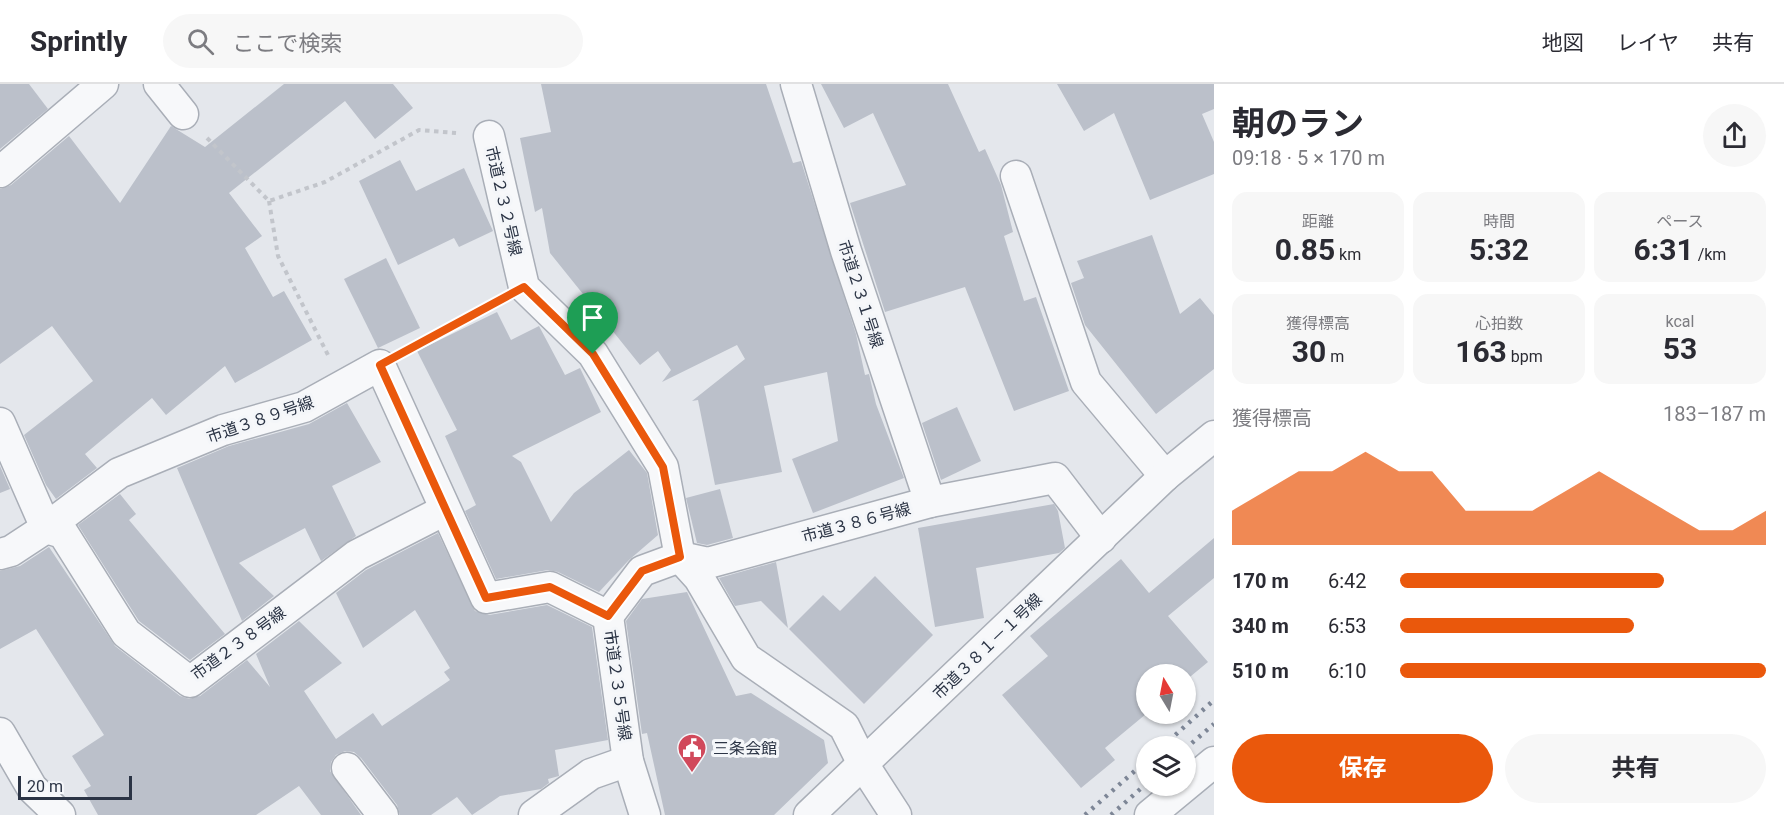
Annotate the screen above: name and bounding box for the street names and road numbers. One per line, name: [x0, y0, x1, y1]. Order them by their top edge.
street label: 市道２３２号線: [482, 144, 525, 258]
street label: 市道２３１号線: [834, 238, 887, 350]
street label: 市道３８９号線: [204, 392, 316, 447]
street label: 市道３８６号線: [800, 499, 913, 546]
street label: 市道３８１－１号線: [929, 590, 1046, 703]
street label: 市道２３８号線: [187, 603, 289, 684]
street label: 市道２３５号線: [600, 628, 635, 742]

